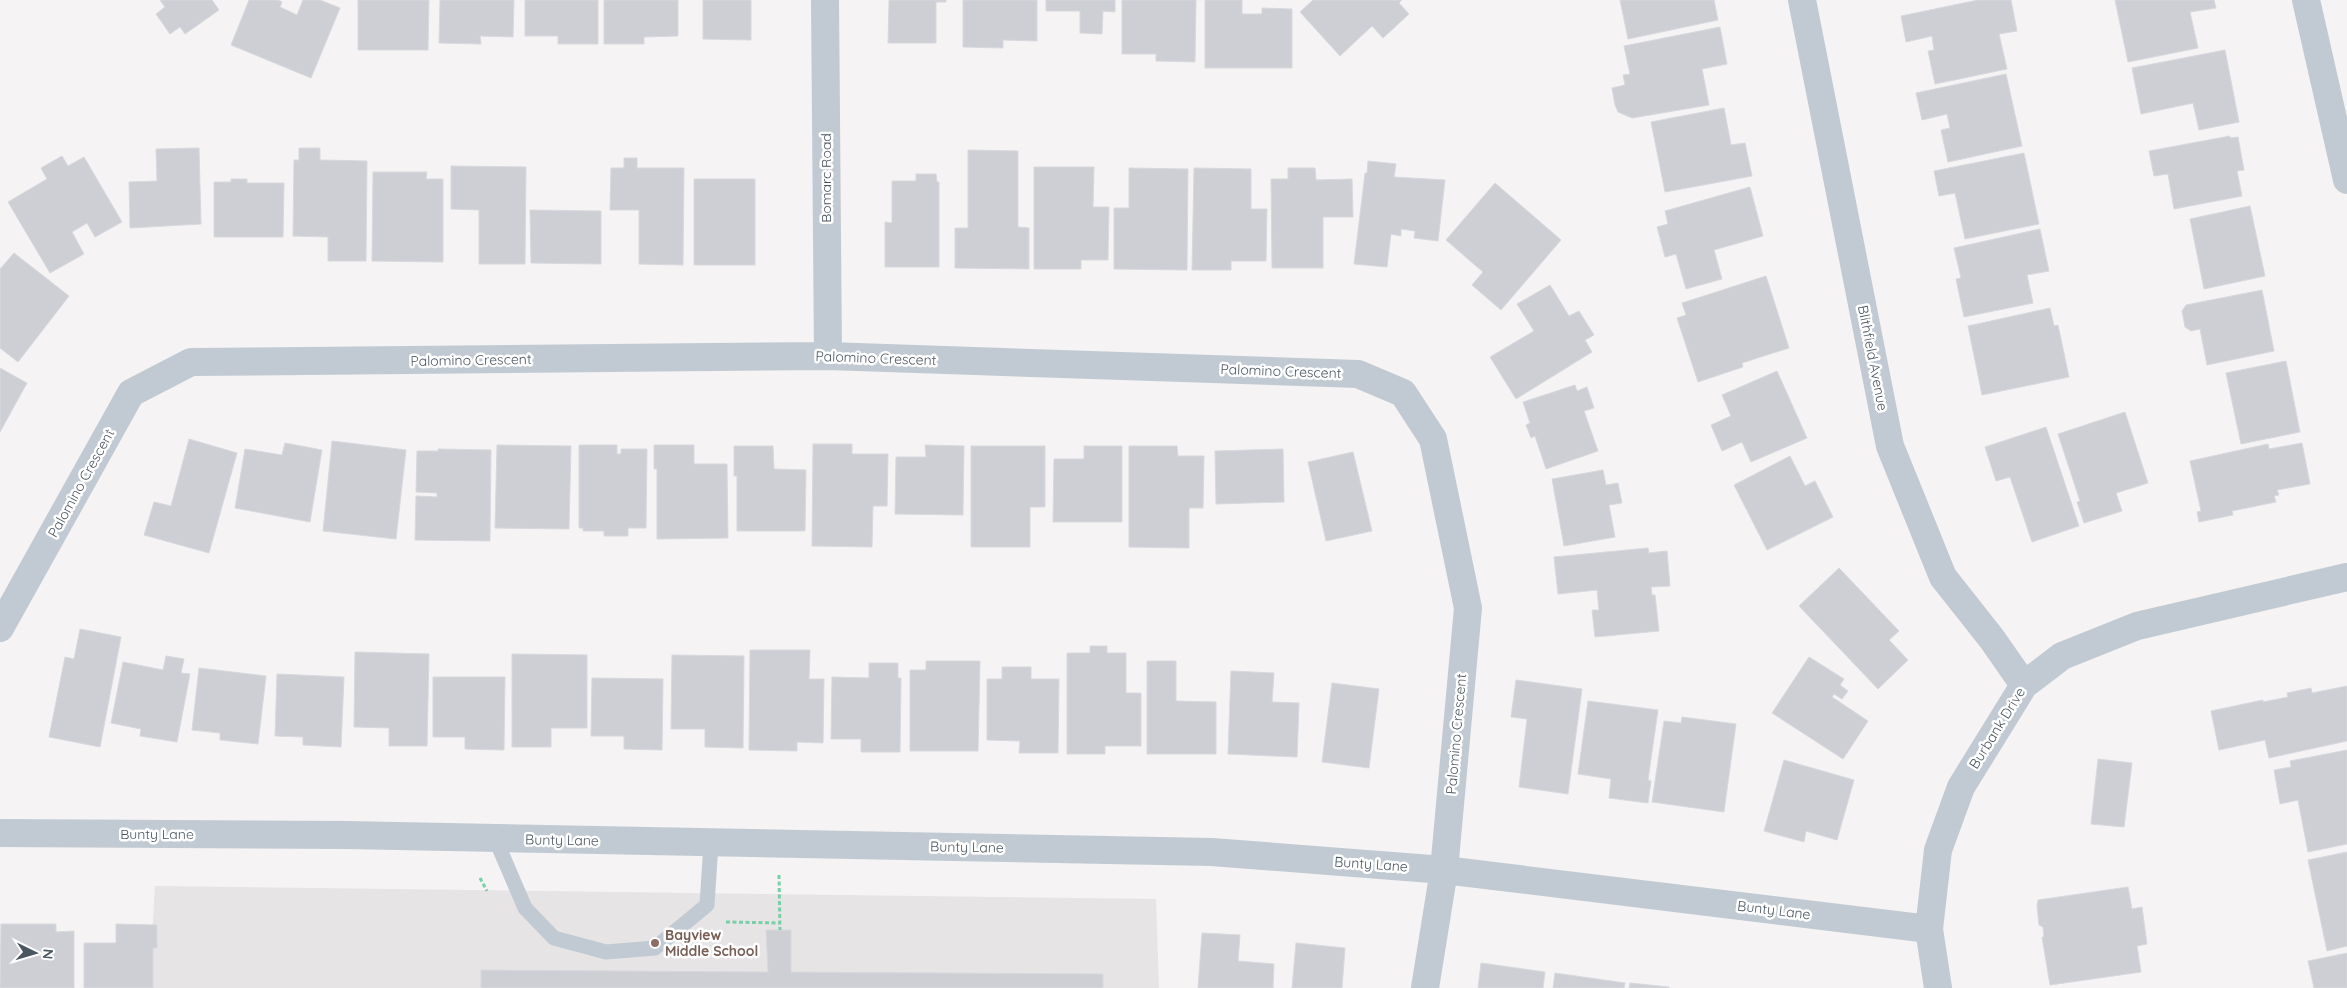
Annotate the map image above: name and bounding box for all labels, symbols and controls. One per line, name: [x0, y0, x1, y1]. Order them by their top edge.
street label: Bomarc Road: [817, 133, 835, 223]
street label: Blithfield Avenue: [1854, 304, 1892, 412]
street label: Palomino Crescent: [815, 347, 937, 369]
street label: Palomino Crescent: [410, 350, 532, 370]
street label: Palomino Crescent: [1220, 360, 1342, 382]
street label: Palomino Crescent: [44, 425, 118, 540]
street label: Palomino Crescent: [1442, 673, 1470, 795]
street label: Burbank Drive: [1965, 684, 2029, 772]
street label: Bunty Lane: [120, 825, 194, 843]
street label: Bunty Lane: [525, 830, 599, 850]
street label: Bunty Lane: [930, 837, 1004, 857]
street label: Bunty Lane: [1334, 852, 1408, 876]
street label: Bunty Lane: [1736, 897, 1812, 923]
place label: Bayview Middle School: [665, 926, 758, 960]
north arrow: [10, 928, 60, 978]
marker: Bayview Middle School: [649, 937, 661, 949]
text: N: [39, 948, 57, 960]

